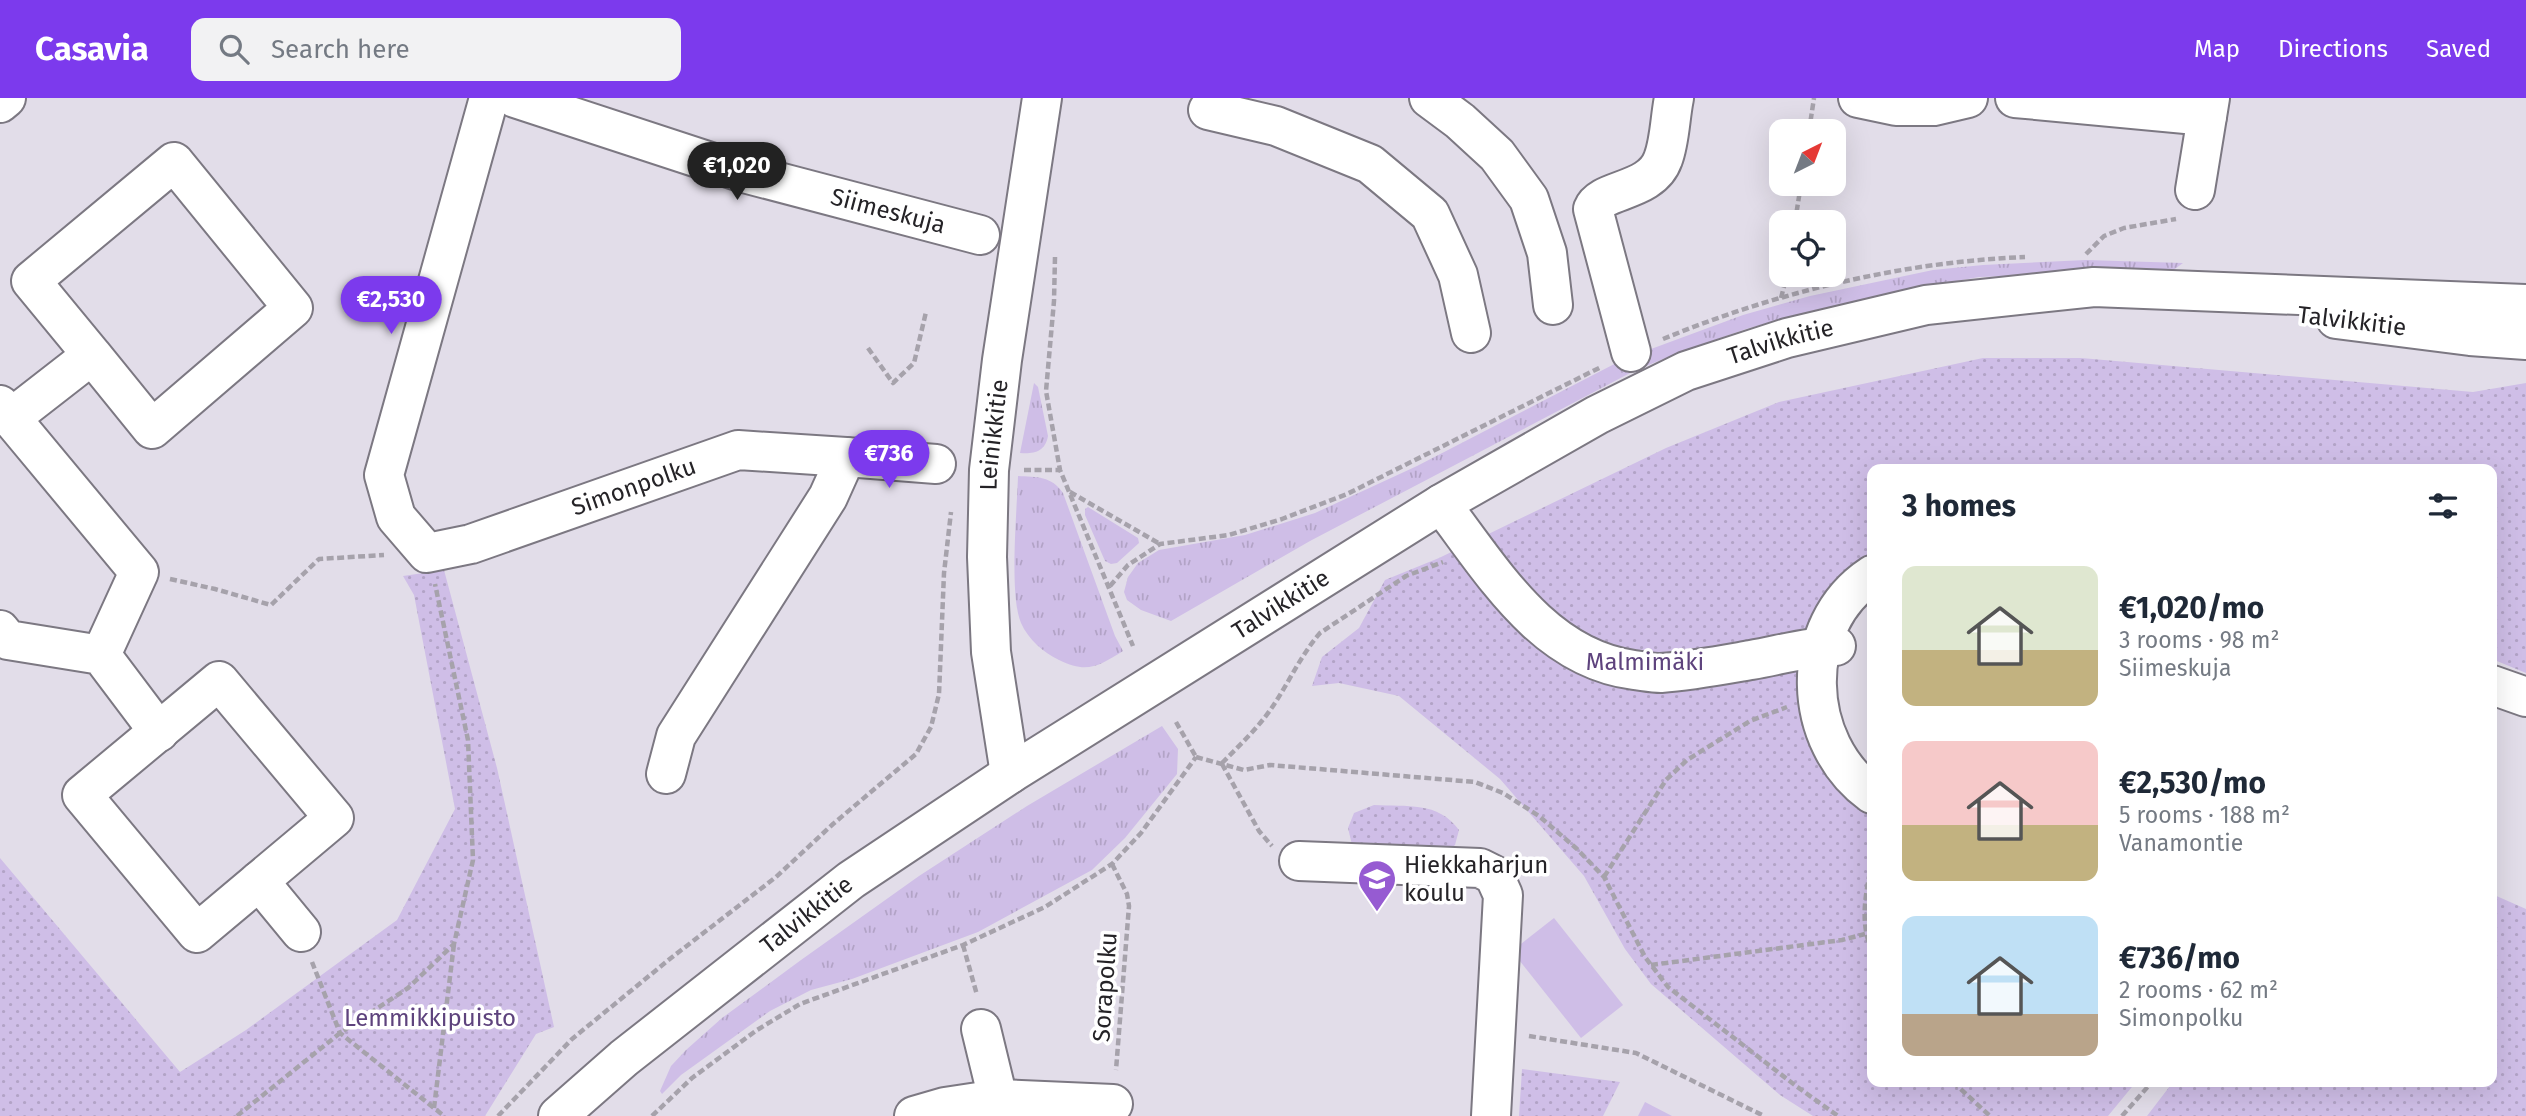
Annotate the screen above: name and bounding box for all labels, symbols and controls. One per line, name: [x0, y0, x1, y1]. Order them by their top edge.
search box: [191, 18, 681, 81]
text: Casavia: [35, 29, 149, 69]
icon: search: [215, 30, 253, 68]
text: Search here: [271, 34, 410, 65]
text: Map: [2194, 35, 2240, 63]
text: Directions: [2278, 35, 2388, 63]
text: Saved: [2426, 35, 2491, 63]
north arrow: [1769, 119, 1846, 196]
map controls: [1769, 119, 1846, 287]
pin: €1,020: [680, 142, 794, 202]
text: €1,020: [703, 151, 771, 179]
street label: Siimeskuja: [828, 182, 948, 239]
button: locate: [1769, 210, 1846, 287]
pin: €2,530: [334, 276, 448, 336]
text: €2,530: [357, 285, 425, 313]
street label: Talvikkitie: [2296, 300, 2408, 342]
street label: Talvikkitie: [1724, 313, 1836, 371]
street label: Leinikkitie: [975, 378, 1014, 491]
pin: €736: [848, 430, 930, 490]
text: €736: [864, 439, 914, 467]
street label: Simonpolku: [568, 452, 700, 521]
icon: filters: [2424, 487, 2462, 525]
text: 3 homes: [1902, 488, 2016, 524]
street label: Talvikkitie: [1227, 563, 1335, 645]
text: €1,020/mo: [2119, 590, 2264, 626]
icon: home: [1958, 594, 2042, 678]
text: 3 rooms · 98 m²: [2119, 626, 2279, 654]
park label: Malmimäki: [1586, 648, 1704, 676]
text: Siimeskuja: [2119, 654, 2231, 682]
text: €2,530/mo: [2119, 765, 2266, 801]
icon: home: [1958, 769, 2042, 853]
text: 5 rooms · 188 m²: [2119, 801, 2290, 829]
text: Vanamontie: [2119, 829, 2243, 857]
place label: Hiekkaharjun koulu: [1404, 851, 1548, 907]
school or university icon: Hiekkaharjun koulu: [1356, 858, 1398, 913]
street label: Talvikkitie: [755, 870, 858, 960]
street label: Sorapolku: [1087, 931, 1123, 1043]
text: €736/mo: [2119, 940, 2240, 976]
icon: home: [1958, 944, 2042, 1028]
text: 2 rooms · 62 m²: [2119, 976, 2278, 1004]
park label: Lemmikkipuisto: [344, 1004, 516, 1032]
text: Simonpolku: [2119, 1004, 2243, 1032]

